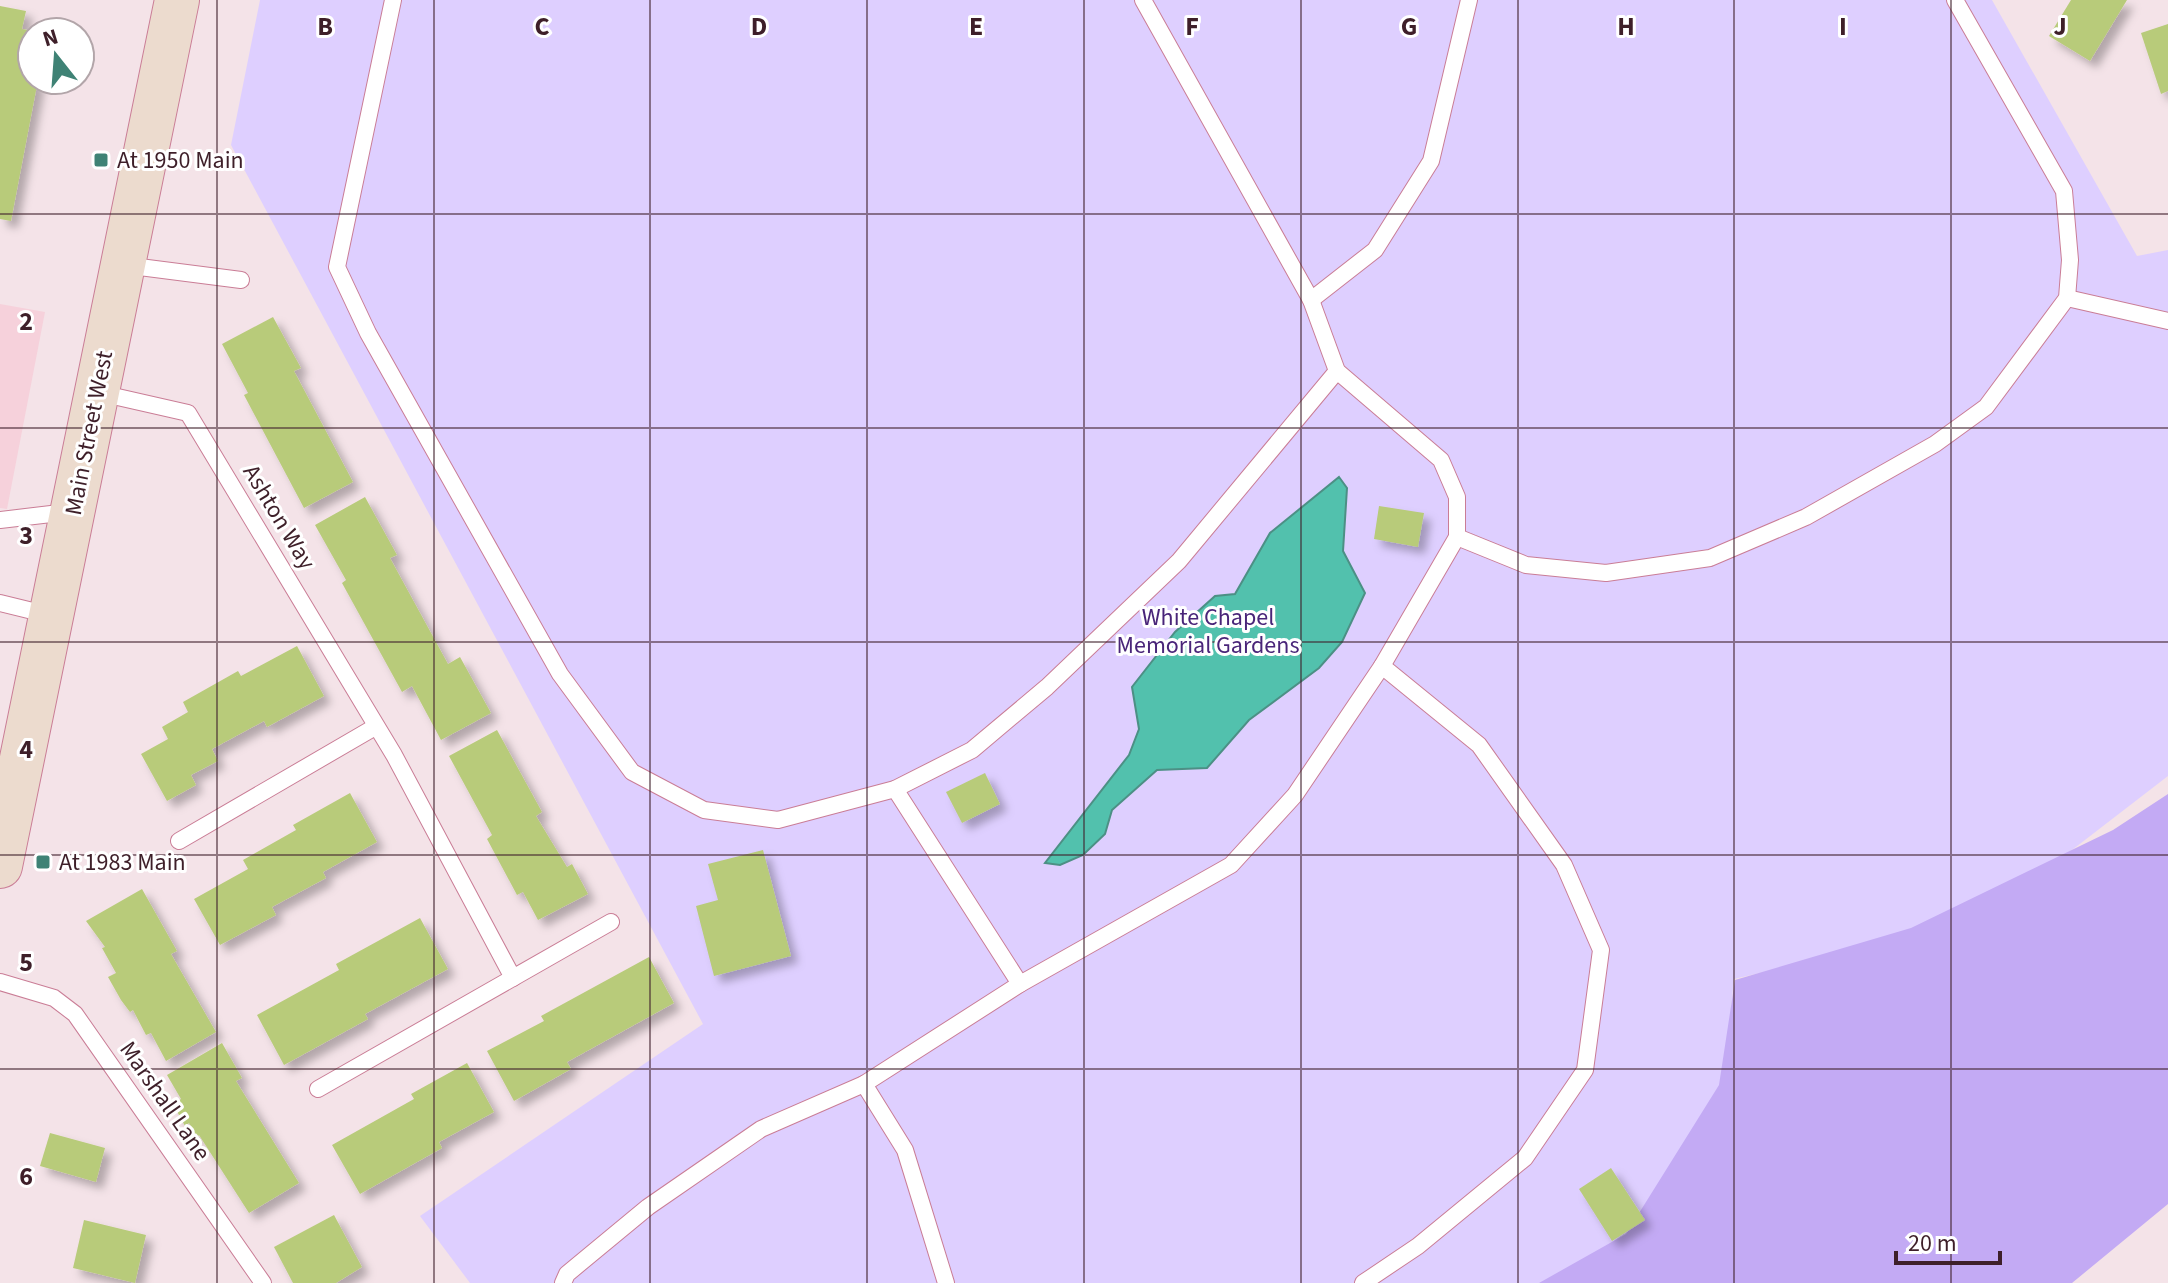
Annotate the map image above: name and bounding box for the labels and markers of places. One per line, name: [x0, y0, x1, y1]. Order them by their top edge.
place label: At 1950 Main: [117, 143, 244, 178]
marker: At 1950 Main: [92, 151, 110, 169]
place label: At 1983 Main: [59, 845, 186, 880]
marker: At 1983 Main: [34, 853, 52, 871]

